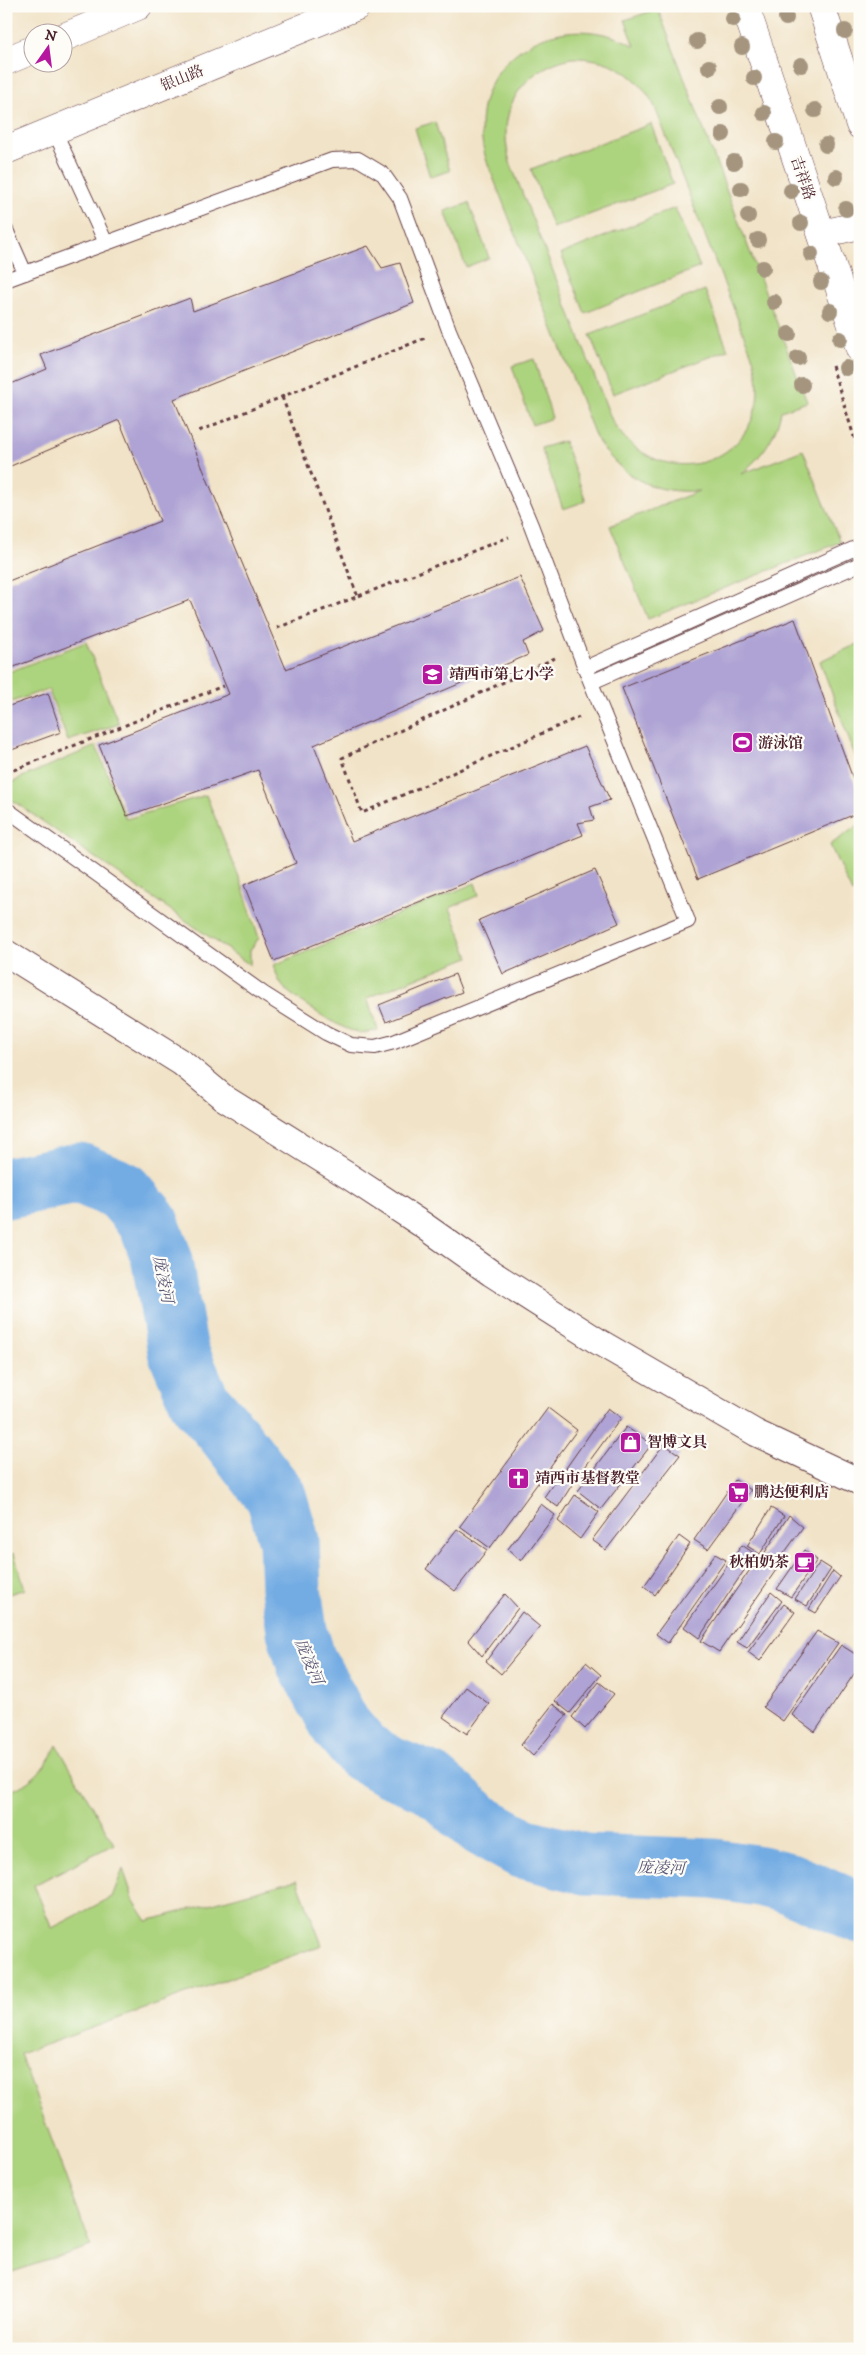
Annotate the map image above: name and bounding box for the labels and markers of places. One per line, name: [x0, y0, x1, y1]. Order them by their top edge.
school or university icon: 靖西市第七小学: [421, 662, 445, 686]
place label: 靖西市第七小学: [449, 665, 554, 684]
sports icon: 游泳馆: [730, 731, 754, 755]
place label: 游泳馆: [758, 734, 803, 753]
shop icon: 智博文具: [619, 1430, 643, 1454]
place label: 智博文具: [647, 1433, 707, 1452]
church icon: 靖西市基督教堂: [507, 1466, 531, 1490]
place label: 靖西市基督教堂: [535, 1469, 640, 1488]
supermarket icon: 鹏达便利店: [726, 1480, 750, 1504]
place label: 鹏达便利店: [754, 1483, 829, 1502]
cafe icon: 秋柏奶茶: [793, 1550, 817, 1574]
place label: 秋柏奶茶: [729, 1553, 789, 1572]

